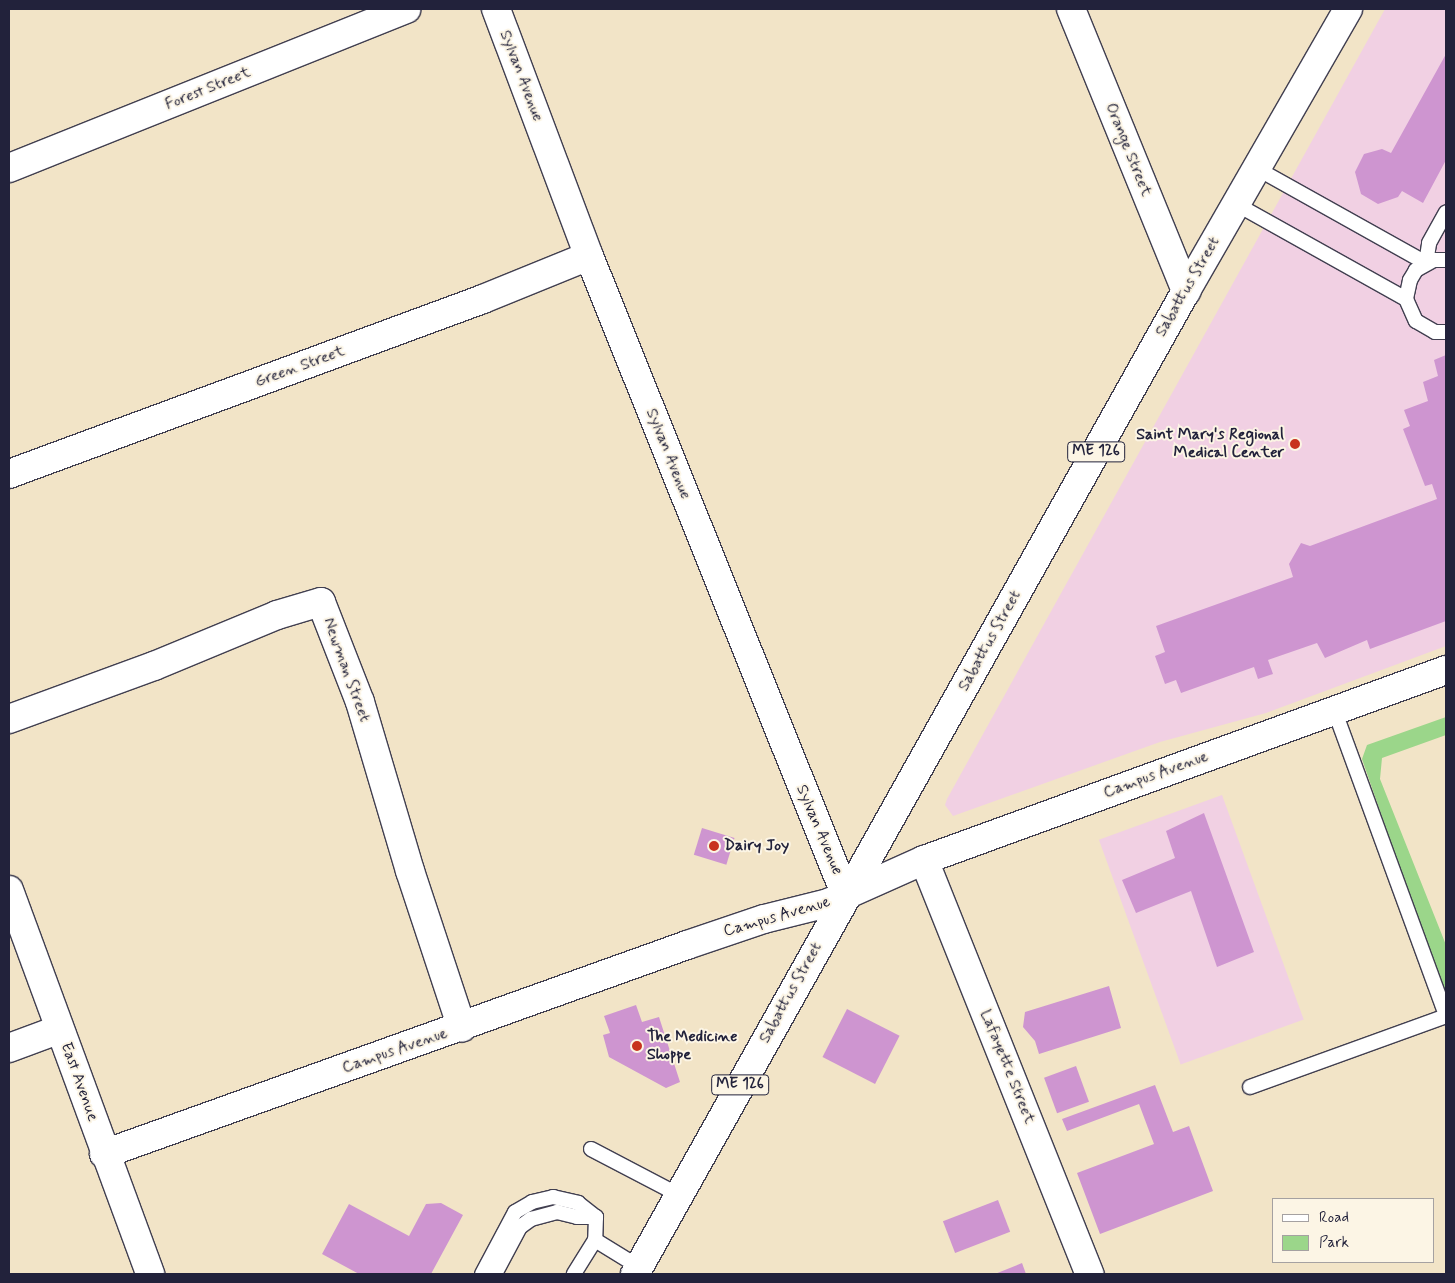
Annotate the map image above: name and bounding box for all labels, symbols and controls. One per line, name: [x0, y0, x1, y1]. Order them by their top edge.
street label: Sylvan Avenue: [494, 26, 548, 126]
street label: Forest Street: [163, 63, 253, 115]
street label: Orange Street: [1101, 100, 1155, 200]
street label: Sabattus Street: [1151, 232, 1225, 342]
street label: Green Street: [253, 342, 347, 392]
street label: Sylvan Avenue: [640, 404, 696, 504]
place label: Saint Mary's Regional Medical Center: [1132, 425, 1284, 463]
marker: Saint Mary's Regional Medical Center: [1288, 437, 1302, 451]
road number: ME 126: [1066, 440, 1126, 464]
street label: Sabattus Street: [954, 586, 1026, 696]
street label: Newman Street: [318, 614, 374, 726]
street label: Campus Avenue: [1102, 747, 1210, 803]
street label: Sylvan Avenue: [791, 781, 847, 879]
place label: Dairy Joy: [724, 836, 789, 856]
marker: Dairy Joy: [708, 840, 720, 852]
street label: Campus Avenue: [722, 893, 832, 941]
street label: Sabattus Street: [755, 938, 827, 1048]
street label: Lafayette Street: [975, 1007, 1039, 1127]
street label: Campus Avenue: [341, 1024, 449, 1078]
place label: The Medicine Shoppe: [647, 1027, 735, 1065]
street label: East Avenue: [56, 1040, 102, 1124]
marker: The Medicine Shoppe: [631, 1040, 643, 1052]
road number: ME 126: [710, 1072, 770, 1098]
legend: [1272, 1198, 1435, 1263]
text: Road: [1319, 1208, 1349, 1228]
text: Park: [1319, 1233, 1349, 1253]

